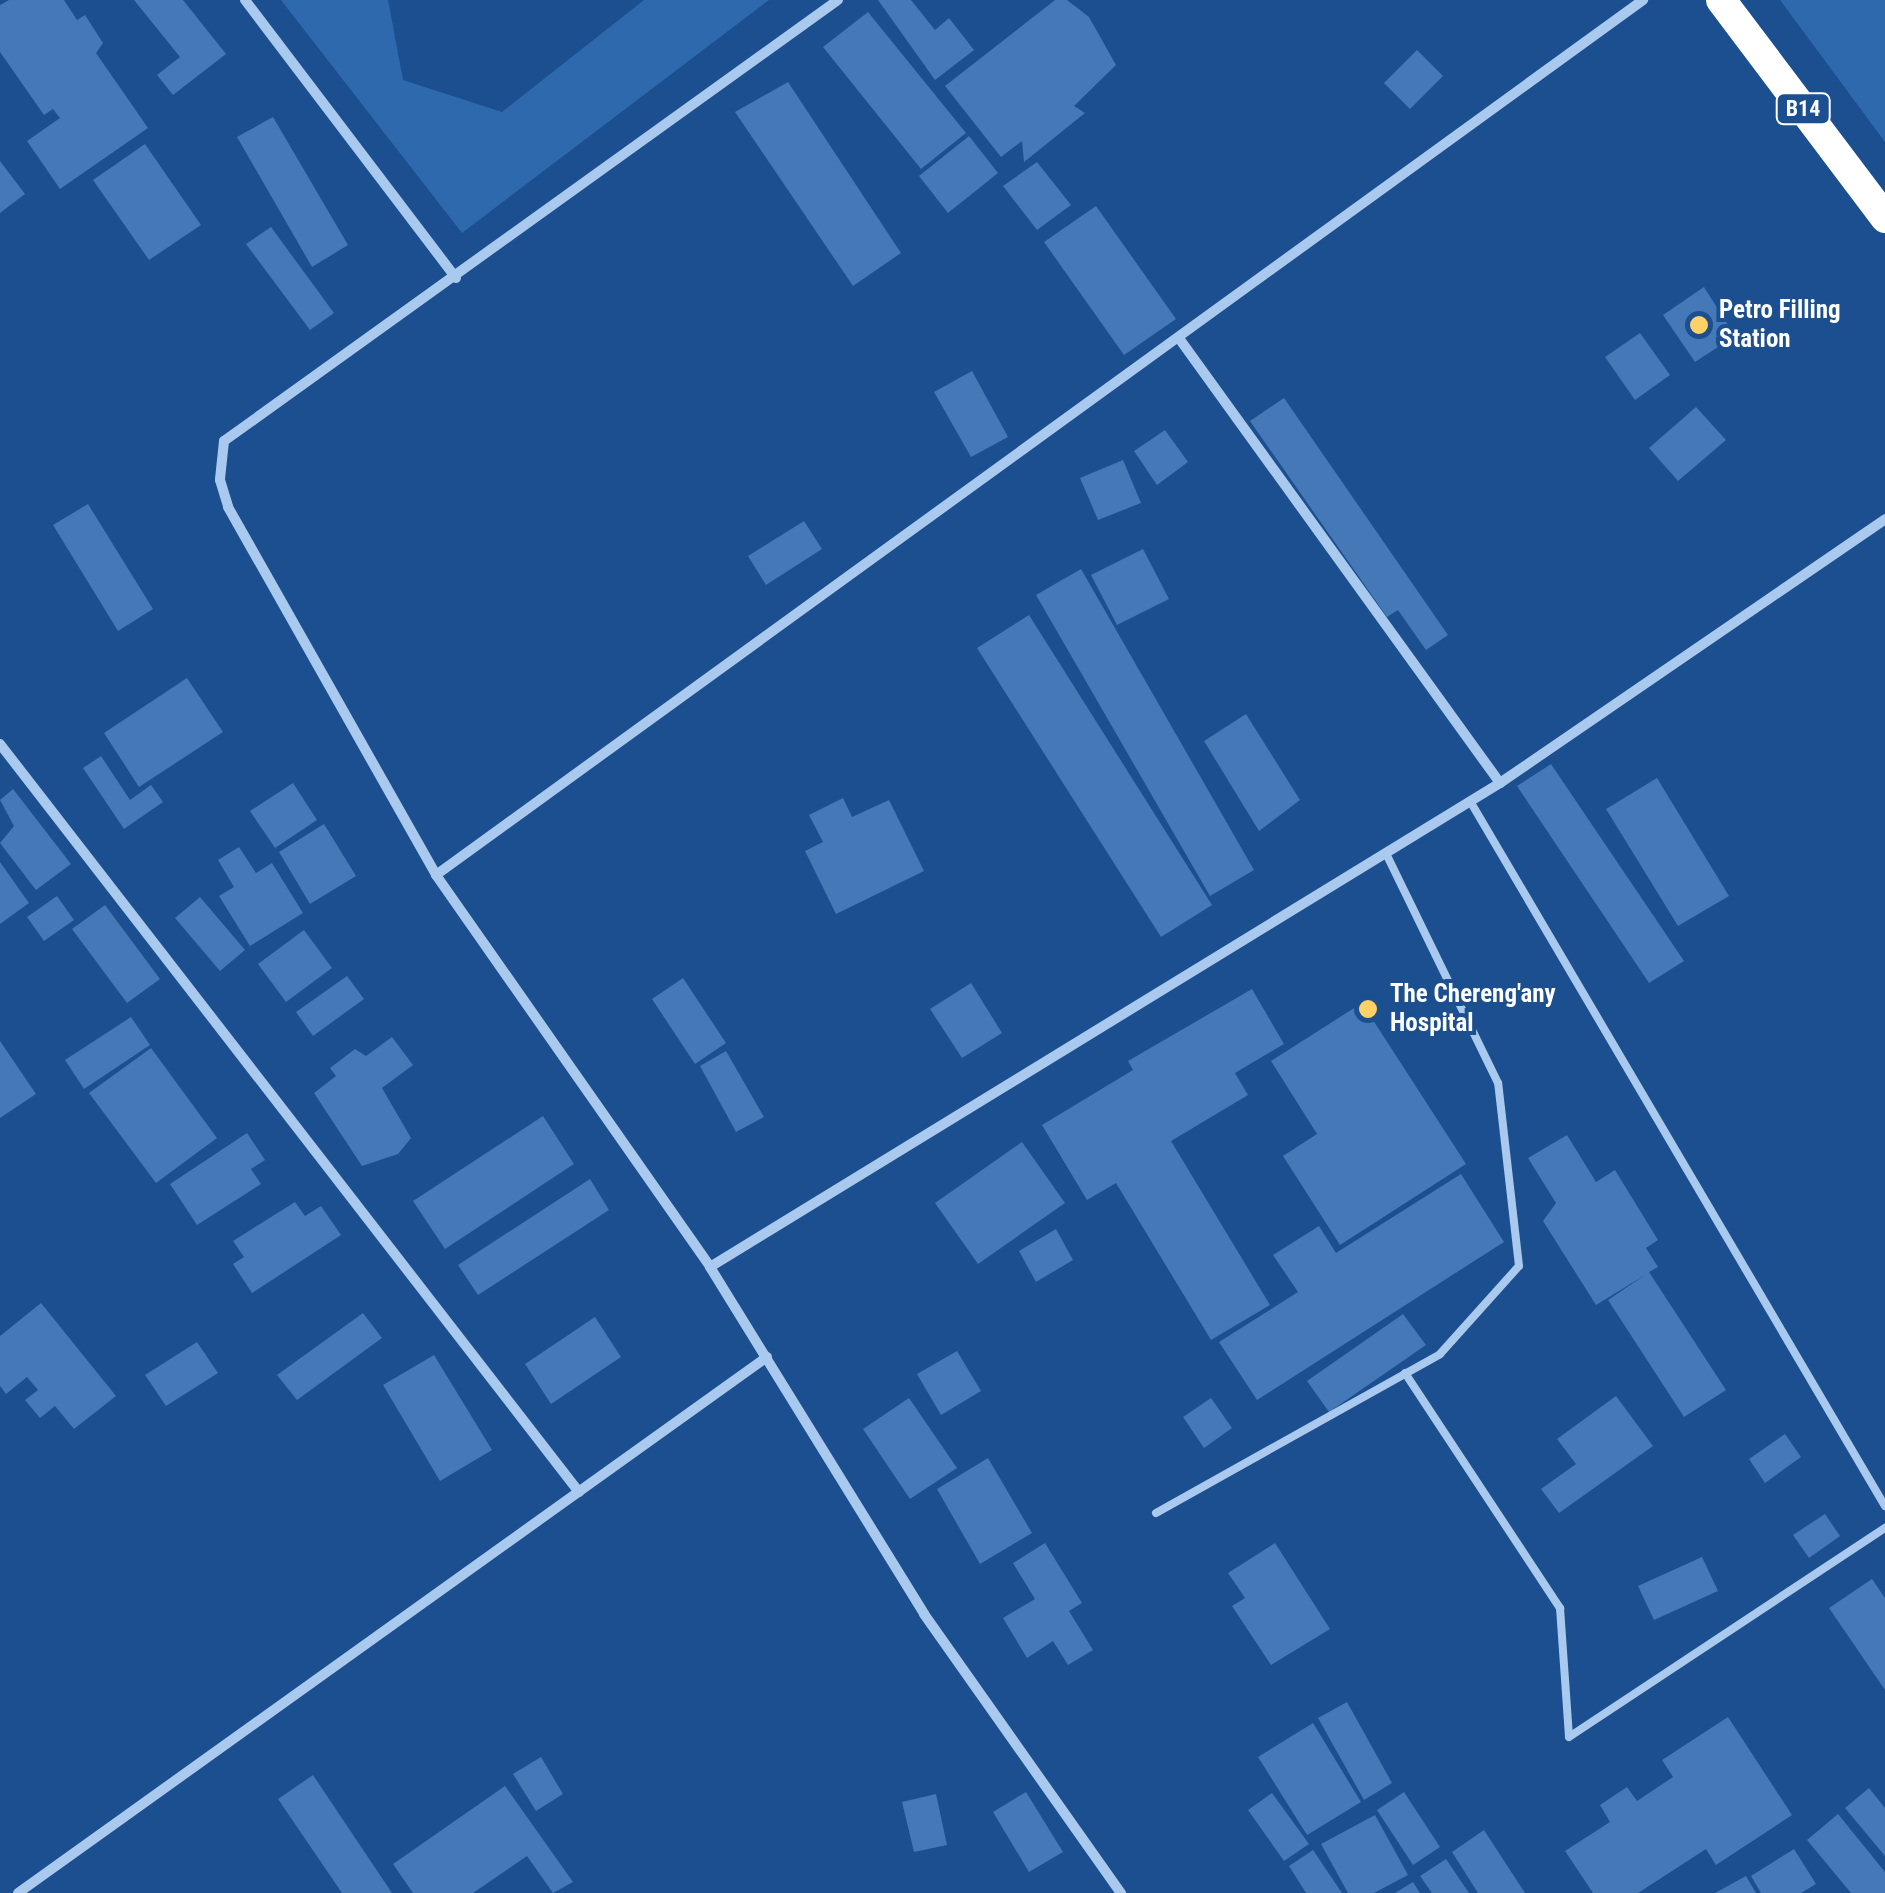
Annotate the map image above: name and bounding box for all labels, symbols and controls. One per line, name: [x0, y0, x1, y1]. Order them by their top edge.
road number: B14: [1776, 92, 1830, 126]
place label: Petro Filling Station: [1719, 296, 1841, 355]
marker: Petro Filling Station: [1688, 314, 1710, 336]
place label: The Chereng'any Hospital: [1390, 980, 1556, 1039]
marker: The Chereng'any Hospital: [1355, 996, 1381, 1022]

